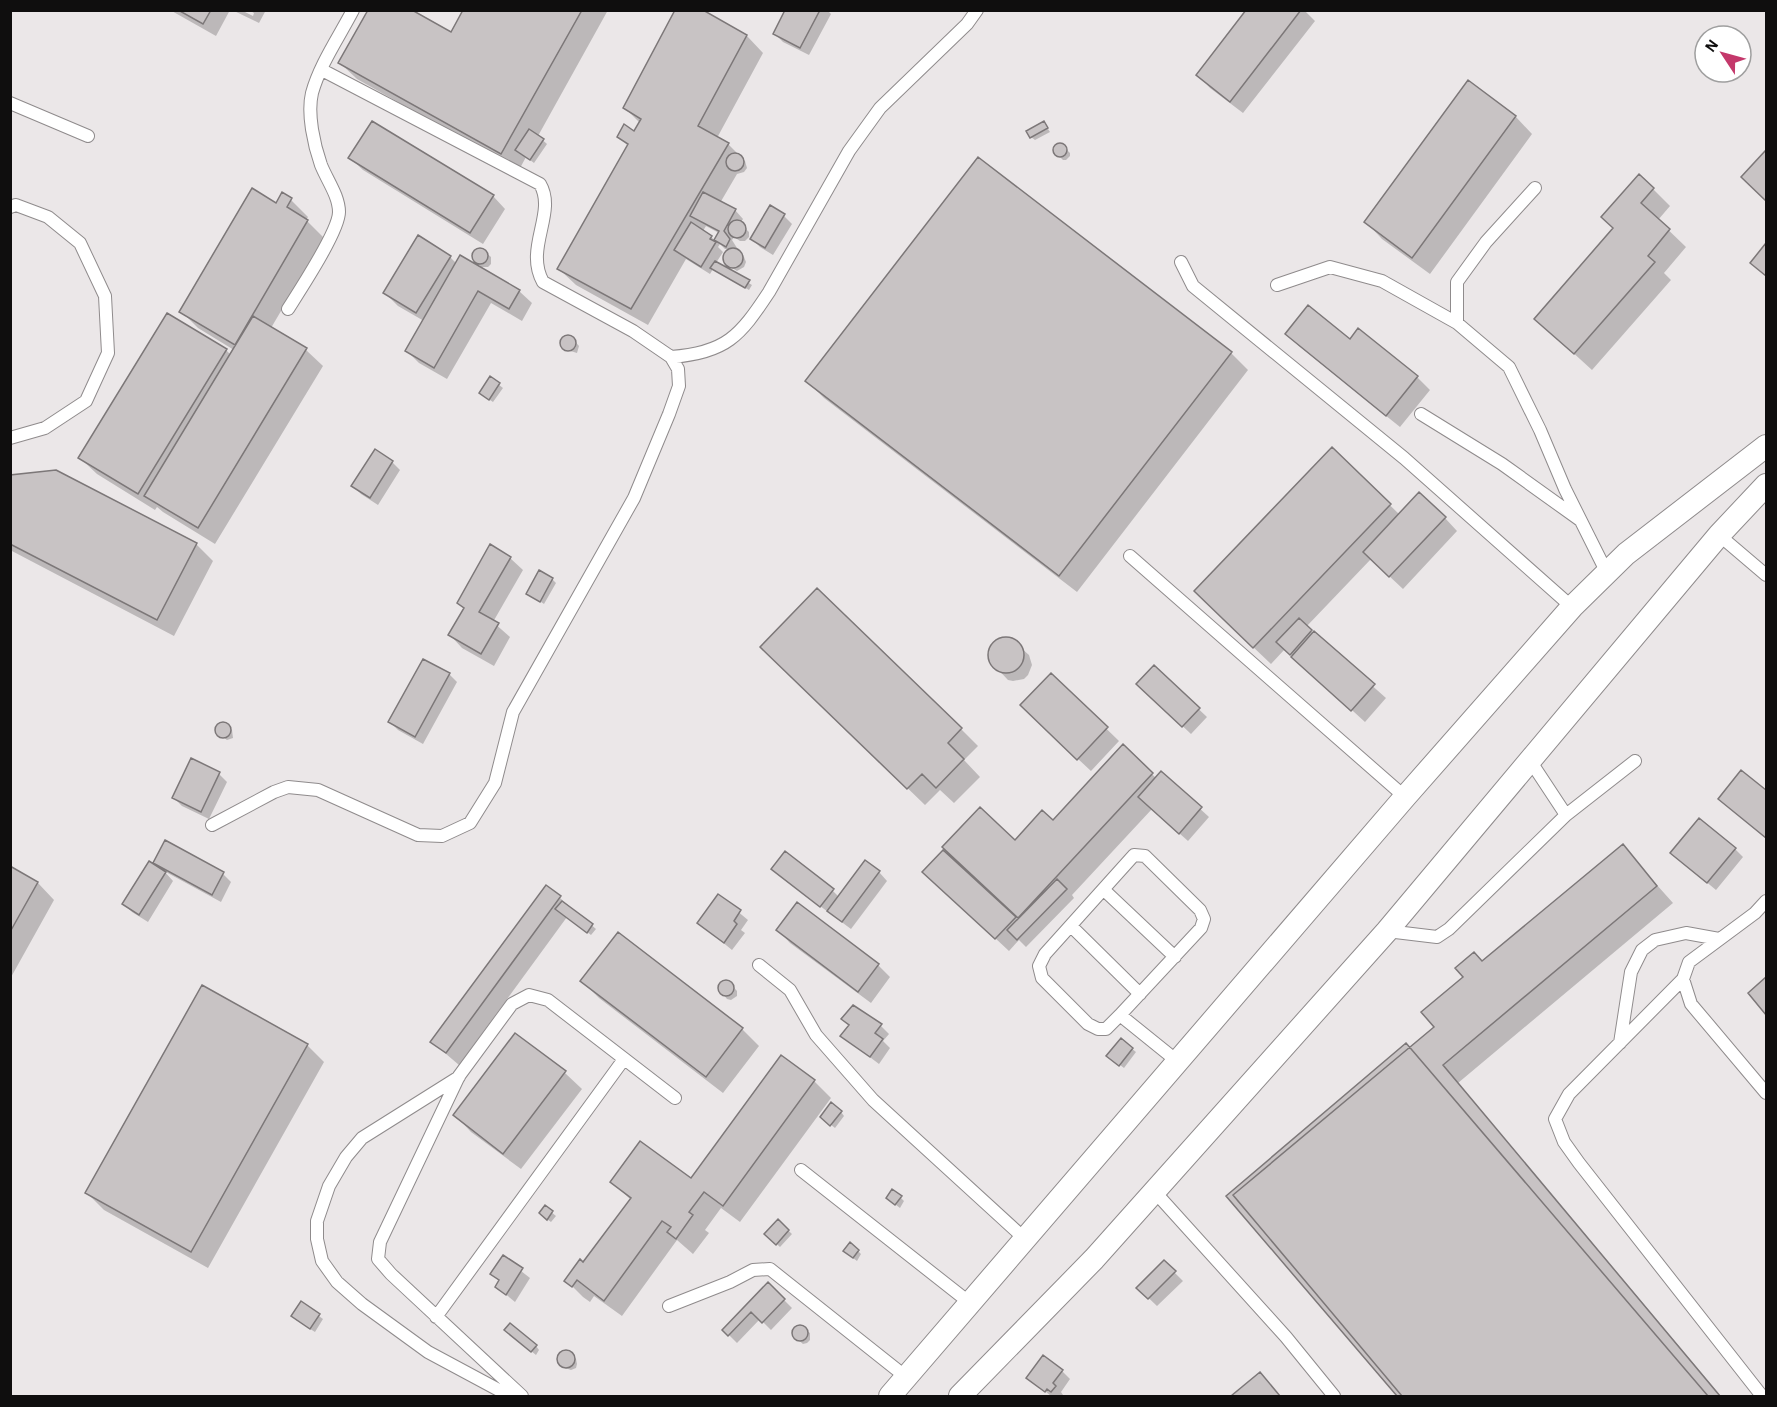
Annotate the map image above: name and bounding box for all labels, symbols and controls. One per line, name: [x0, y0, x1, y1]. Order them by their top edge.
north arrow: [1693, 24, 1753, 84]
text: N: [1702, 37, 1721, 55]

